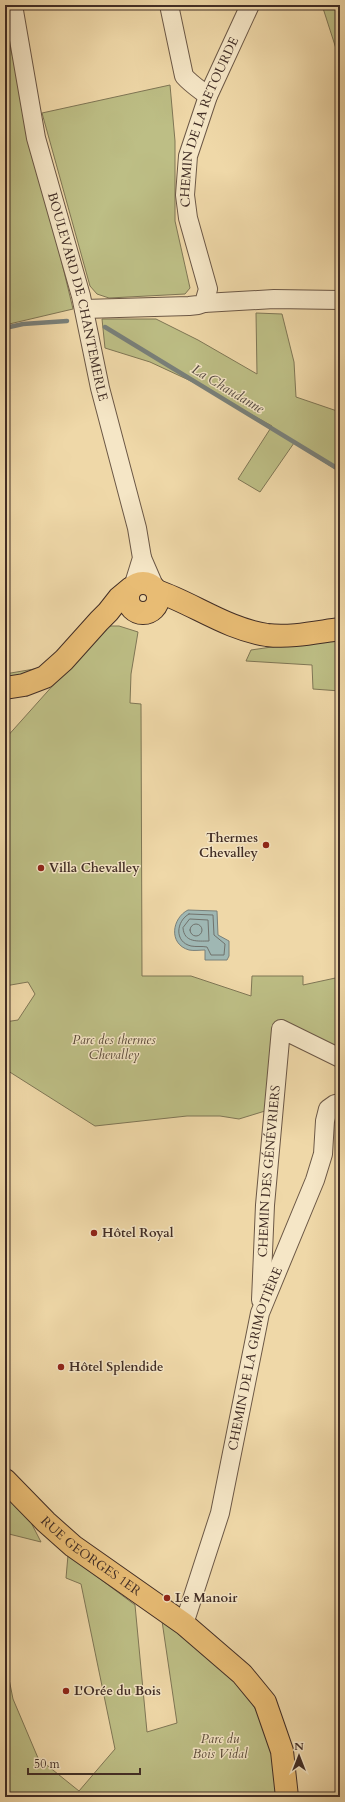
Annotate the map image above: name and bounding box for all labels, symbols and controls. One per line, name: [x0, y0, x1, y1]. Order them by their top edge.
street label: CHEMIN DE LA RETOURDE: [176, 34, 243, 208]
street label: BOULEVARD DE CHANTEMERLE: [43, 190, 112, 403]
water label: La Chaudanne: [188, 360, 268, 418]
place label: Thermes Chevalley: [199, 829, 259, 862]
marker: Thermes Chevalley: [261, 840, 271, 850]
place label: Villa Chevalley: [49, 859, 140, 877]
marker: Villa Chevalley: [36, 863, 46, 873]
park label: Parc des thermes Chevalley: [72, 1031, 156, 1064]
street label: CHEMIN DES GÉNÉVRIERS: [254, 1084, 285, 1258]
place label: Hôtel Royal: [102, 1224, 174, 1242]
marker: Hôtel Royal: [89, 1228, 99, 1238]
street label: CHEMIN DE LA GRIMOTIÈRE: [224, 1264, 287, 1452]
place label: Hôtel Splendide: [69, 1358, 164, 1376]
marker: Hôtel Splendide: [56, 1362, 66, 1372]
street label: RUE GEORGES 1ER: [36, 1512, 145, 1600]
place label: Le Manoir: [175, 1589, 238, 1607]
marker: Le Manoir: [162, 1593, 172, 1603]
place label: L'Orée du Bois: [74, 1682, 161, 1700]
marker: L'Orée du Bois: [61, 1686, 71, 1696]
park label: Parc du Bois Vidal: [193, 1730, 248, 1763]
north arrow: [279, 1736, 319, 1776]
text: N: [294, 1739, 304, 1754]
scale bar: [28, 1750, 140, 1776]
text: 50 m: [34, 1756, 61, 1772]

